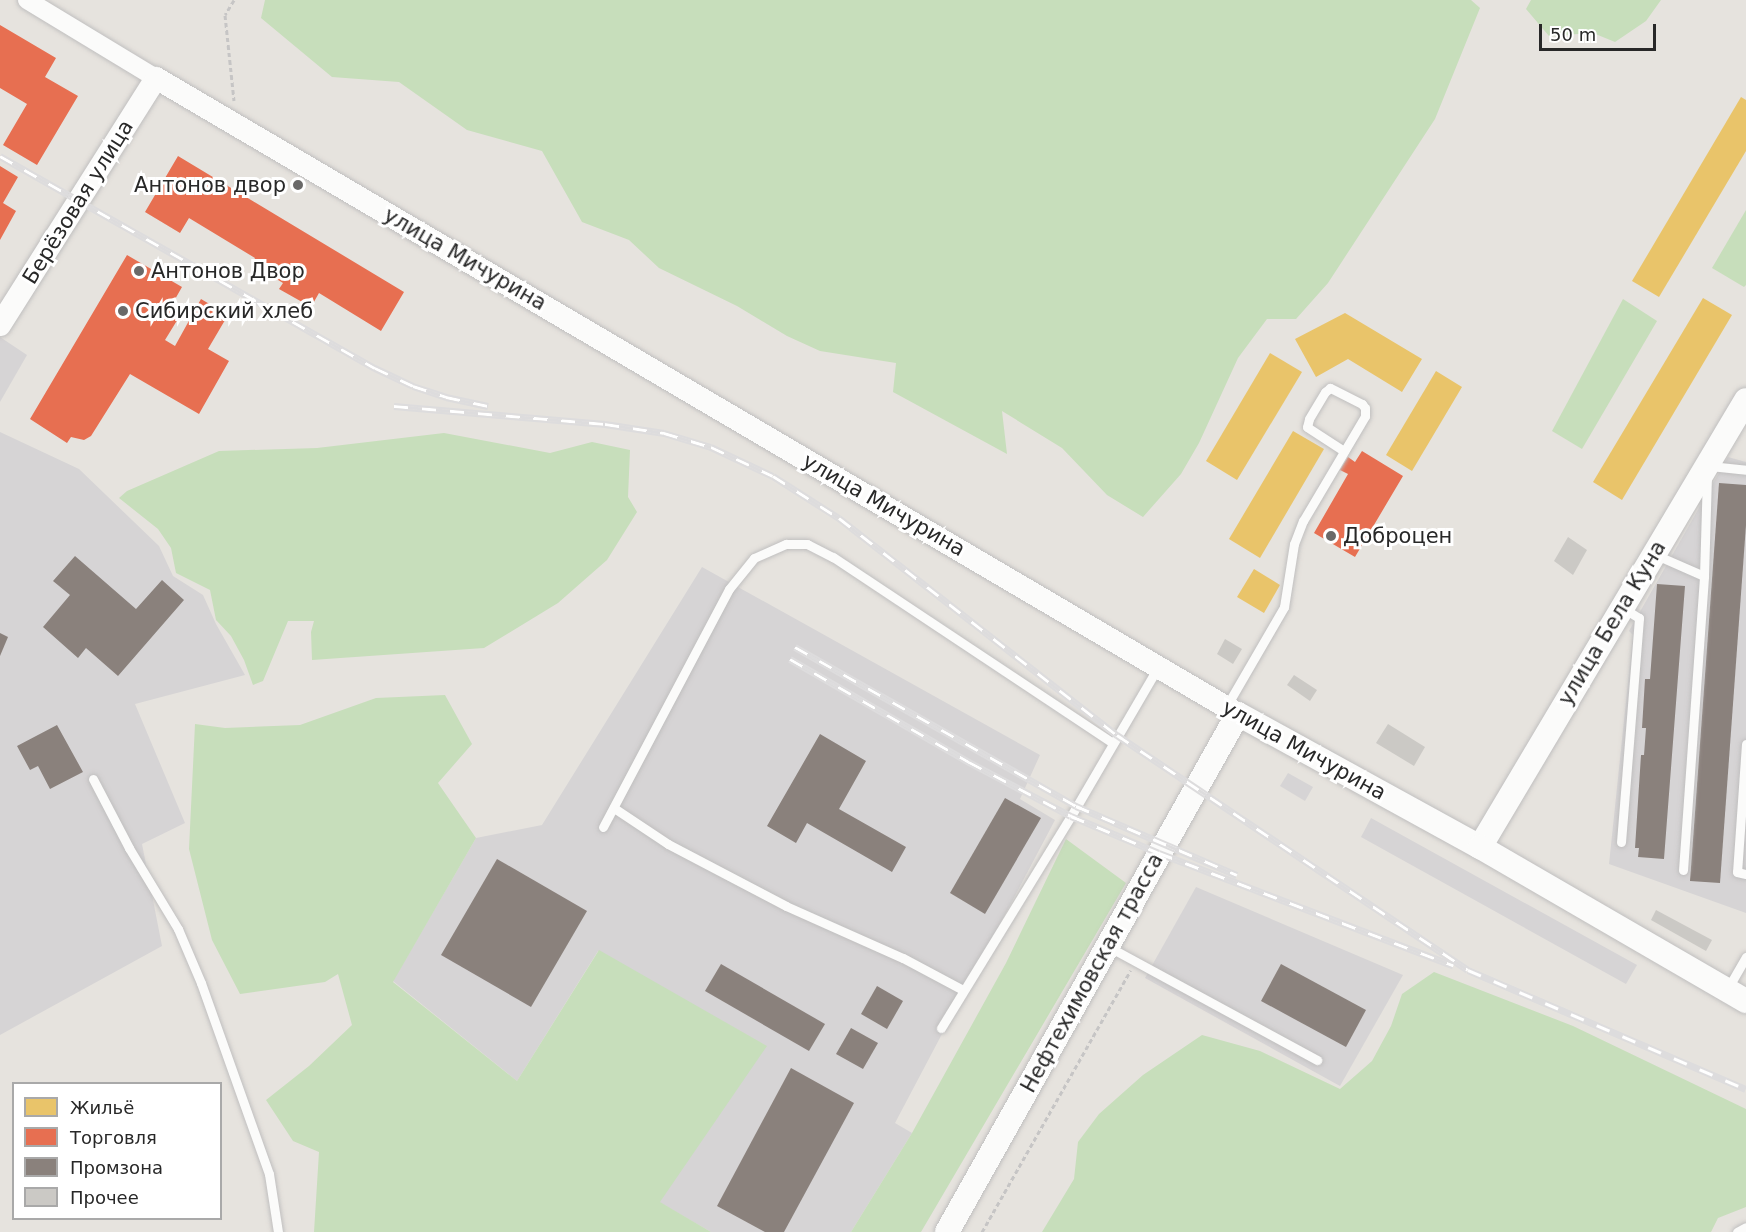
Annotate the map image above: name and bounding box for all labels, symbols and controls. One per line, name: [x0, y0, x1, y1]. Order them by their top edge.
scale bar: [1542, 12, 1659, 50]
text: 50 m: [1550, 24, 1596, 45]
street label: Берёзовая улица: [17, 115, 139, 289]
place label: Антонов двор: [134, 172, 286, 198]
marker: Антонов двор: [291, 178, 305, 192]
street label: улица Мичурина: [379, 202, 551, 316]
place label: Антонов Двор: [151, 258, 305, 284]
marker: Антонов Двор: [132, 264, 146, 278]
place label: Сибирский хлеб: [135, 298, 313, 324]
marker: Сибирский хлеб: [116, 304, 130, 318]
street label: улица Мичурина: [798, 448, 970, 562]
place label: Доброцен: [1343, 523, 1452, 549]
marker: Доброцен: [1324, 529, 1338, 543]
street label: улица Бела Куна: [1553, 536, 1671, 710]
street label: улица Мичурина: [1218, 694, 1390, 806]
street label: Нефтехимовская трасса: [1016, 849, 1168, 1097]
legend: [12, 1082, 222, 1220]
text: Жильё: [70, 1097, 134, 1118]
text: Торговля: [70, 1127, 157, 1148]
text: Промзона: [70, 1157, 163, 1178]
text: Прочее: [70, 1187, 139, 1208]

